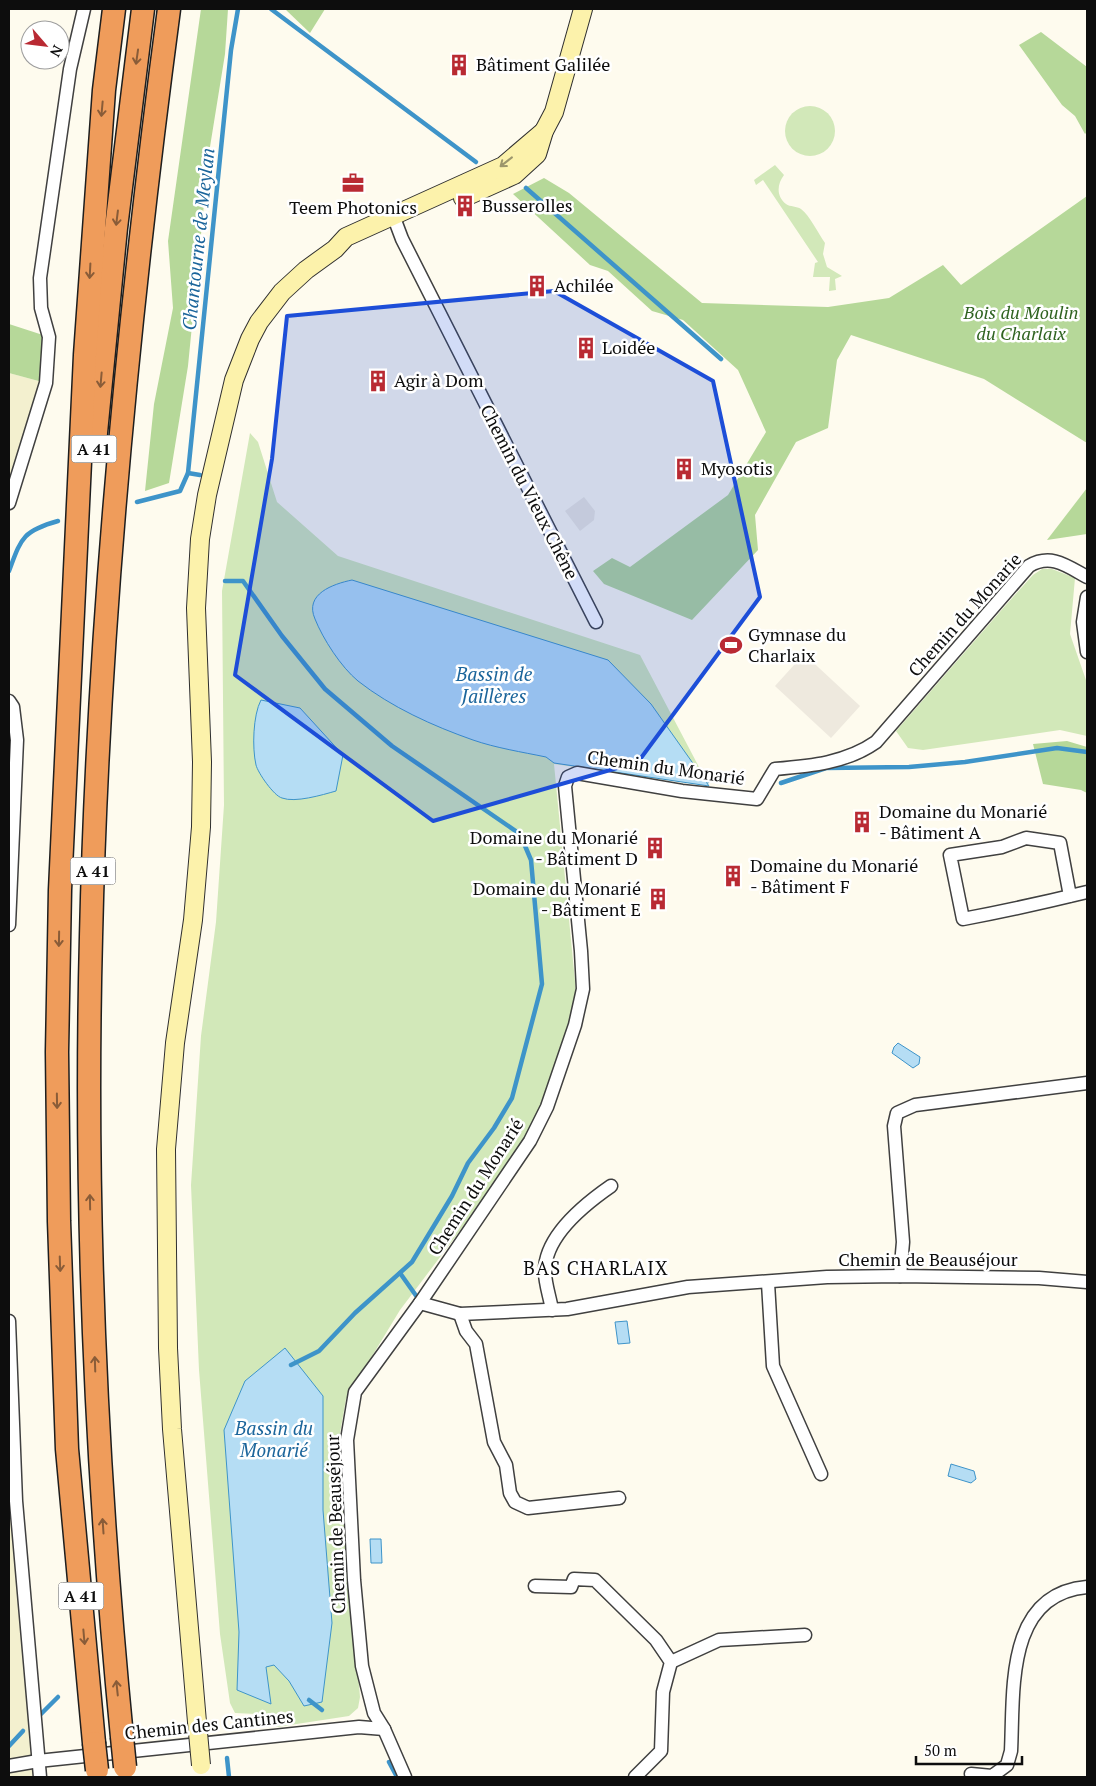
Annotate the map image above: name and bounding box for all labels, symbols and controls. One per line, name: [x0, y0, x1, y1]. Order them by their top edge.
north arrow: [20, 20, 70, 70]
text: N: [46, 42, 68, 61]
one-way arrow: [132, 49, 142, 65]
building icon: Bâtiment Galilée: [446, 52, 472, 78]
place label: Bâtiment Galilée: [476, 52, 610, 76]
one-way arrow: [97, 101, 107, 117]
water label: Chantourne de Meylan: [175, 146, 220, 331]
one-way arrow: [500, 157, 513, 168]
office icon: Teem Photonics: [340, 170, 366, 196]
building icon: Busserolles: [452, 193, 478, 219]
place label: Busserolles: [482, 193, 573, 217]
place label: Teem Photonics: [289, 195, 417, 219]
one-way arrow: [112, 210, 122, 226]
one-way arrow: [85, 263, 94, 279]
building icon: Achilée: [524, 273, 550, 299]
place label: Achilée: [554, 273, 614, 297]
park label: Bois du Moulin du Charlaix: [963, 300, 1078, 345]
building icon: Loidée: [573, 335, 599, 361]
place label: Loidée: [602, 335, 655, 359]
building icon: Agir à Dom: [365, 368, 391, 394]
place label: Agir à Dom: [394, 368, 484, 392]
one-way arrow: [96, 372, 105, 388]
street label: Chemin du Vieux Chêne: [475, 400, 584, 583]
road number: A 41: [72, 436, 116, 462]
building icon: Myosotis: [671, 456, 697, 482]
place label: Myosotis: [701, 456, 773, 480]
street label: Chemin du Monarie: [902, 547, 1026, 681]
place label: Gymnase du Charlaix: [748, 622, 846, 667]
sports icon: Gymnase du Charlaix: [718, 632, 744, 658]
water label: Bassin de Jaillères: [455, 661, 533, 708]
street label: Chemin du Monarié: [586, 744, 746, 790]
place label: Domaine du Monarié - Bâtiment A: [879, 799, 1047, 844]
building icon: Domaine du Monarié - Bâtiment A: [849, 809, 875, 835]
place label: Domaine du Monarié - Bâtiment D: [470, 825, 638, 870]
building icon: Domaine du Monarié - Bâtiment D: [642, 835, 668, 861]
place label: Domaine du Monarié - Bâtiment F: [750, 853, 918, 898]
road number: A 41: [70, 858, 116, 884]
building icon: Domaine du Monarié - Bâtiment F: [720, 863, 746, 889]
place label: Domaine du Monarié - Bâtiment E: [473, 876, 641, 921]
building icon: Domaine du Monarié - Bâtiment E: [645, 886, 671, 912]
one-way arrow: [54, 930, 64, 946]
one-way arrow: [53, 1093, 62, 1109]
street label: Chemin du Monarié: [422, 1113, 528, 1260]
one-way arrow: [86, 1194, 95, 1210]
street label: Chemin de Beauséjour: [838, 1247, 1018, 1271]
one-way arrow: [55, 1255, 65, 1271]
district label: BAS CHARLAIX: [523, 1255, 669, 1280]
one-way arrow: [90, 1356, 100, 1372]
water label: Bassin du Monarié: [234, 1415, 313, 1462]
street label: Chemin de Beauséjour: [320, 1434, 350, 1614]
one-way arrow: [99, 1518, 108, 1534]
road number: A 41: [58, 1582, 104, 1610]
one-way arrow: [80, 1629, 89, 1645]
one-way arrow: [113, 1680, 122, 1696]
street label: Chemin des Cantines: [123, 1703, 294, 1745]
scale bar: [916, 1734, 1022, 1766]
text: 50 m: [924, 1740, 957, 1760]

